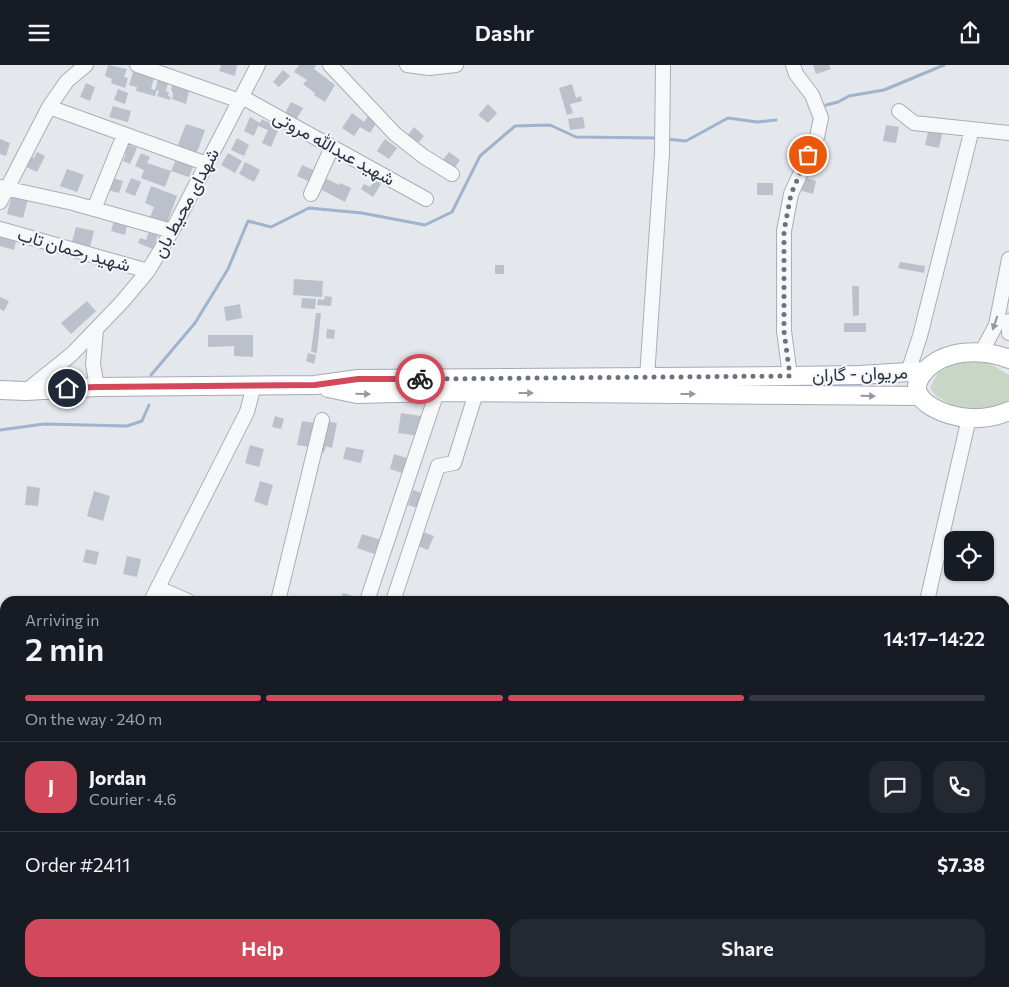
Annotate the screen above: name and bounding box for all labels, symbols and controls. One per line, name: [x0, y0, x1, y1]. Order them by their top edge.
icon: menu: [25, 19, 53, 47]
text: Dashr: [475, 19, 534, 46]
icon: share: [956, 19, 984, 47]
street label: شهید عبدالله مروتی: [269, 105, 399, 190]
pin: [787, 134, 829, 176]
icon: bag: [794, 141, 822, 169]
street label: شهدای محیط بان: [147, 144, 224, 262]
street label: شهید رحمان تاب: [15, 222, 133, 277]
one-way arrow: [991, 316, 998, 331]
courier: [395, 354, 445, 404]
street label: مریوان - گاران: [812, 360, 908, 387]
icon: bike: [406, 365, 434, 393]
pin: [46, 367, 88, 409]
icon: home: [53, 374, 81, 402]
one-way arrow: [518, 389, 534, 397]
one-way arrow: [355, 390, 371, 398]
one-way arrow: [680, 390, 696, 398]
one-way arrow: [860, 392, 876, 400]
map controls: [944, 531, 994, 581]
button: locate: [944, 531, 994, 581]
text: Arriving in: [25, 610, 99, 629]
text: 14:17–14:22: [884, 627, 985, 650]
text: 2 min: [25, 628, 104, 668]
text: On the way · 240 m: [25, 709, 162, 728]
button: chat: [869, 761, 921, 813]
button: phone: [933, 761, 985, 813]
text: Jordan: [89, 766, 146, 789]
text: J: [48, 775, 54, 798]
text: Courier · 4.6: [89, 789, 176, 808]
text: Order #2411: [25, 853, 130, 876]
text: $7.38: [937, 853, 985, 876]
button: Help: [25, 919, 500, 977]
button: Share: [510, 919, 985, 977]

